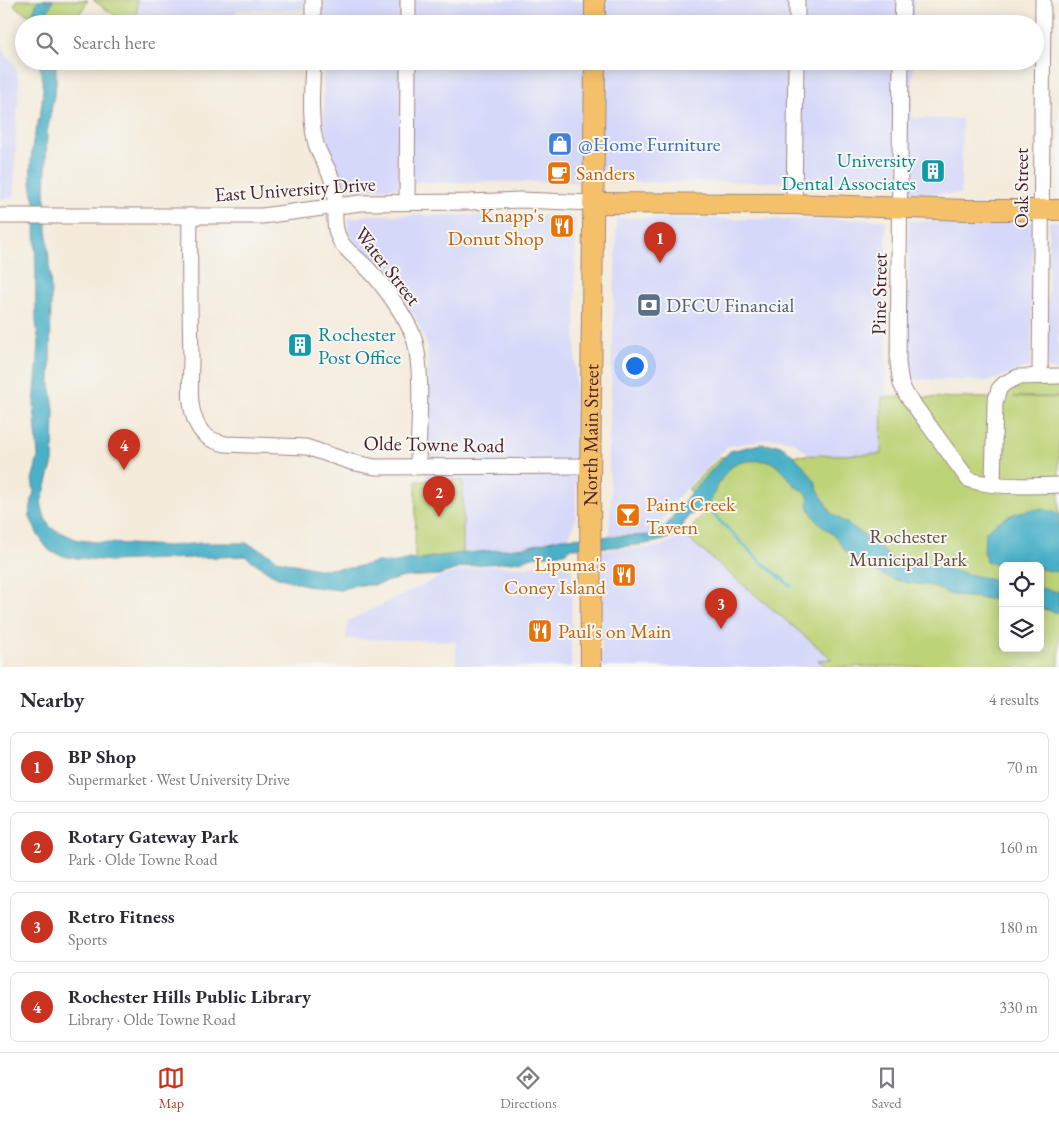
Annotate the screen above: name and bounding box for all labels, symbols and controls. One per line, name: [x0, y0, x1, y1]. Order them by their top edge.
search box: [15, 15, 1044, 70]
icon: search: [33, 29, 61, 57]
text: Search here: [73, 30, 155, 55]
shop icon: @Home Furniture: [547, 131, 573, 157]
place label: @Home Furniture: [578, 131, 721, 157]
place label: University Dental Associates: [781, 147, 916, 196]
street label: Oak Street: [1008, 147, 1034, 228]
building icon: University Dental Associates: [920, 158, 946, 184]
cafe icon: Sanders: [546, 160, 572, 186]
place label: Sanders: [576, 160, 635, 186]
street label: East University Drive: [213, 170, 377, 208]
place label: Knapp's Donut Shop: [448, 202, 544, 251]
restaurant icon: Knapp's Donut Shop: [549, 213, 575, 239]
street label: Water Street: [349, 221, 427, 311]
pin: 1: [644, 222, 676, 263]
street label: Pine Street: [865, 252, 893, 335]
bank icon: DFCU Financial: [636, 292, 662, 318]
place label: DFCU Financial: [666, 292, 795, 318]
place label: Rochester Post Office: [318, 321, 401, 370]
building icon: Rochester Post Office: [287, 332, 313, 358]
your location: [622, 353, 648, 379]
street label: North Main Street: [577, 363, 604, 506]
pin: 4: [108, 429, 140, 470]
street label: Olde Towne Road: [363, 430, 505, 458]
pin: 2: [423, 476, 455, 517]
place label: Paint Creek Tavern: [646, 491, 736, 540]
bar icon: Paint Creek Tavern: [615, 502, 641, 528]
park label: Rochester Municipal Park: [849, 523, 968, 572]
place label: Lipuma's Coney Island: [504, 551, 607, 600]
restaurant icon: Lipuma's Coney Island: [611, 562, 637, 588]
map controls: [999, 562, 1044, 652]
button: locate: [999, 562, 1044, 607]
pin: 3: [705, 588, 737, 629]
button: layers: [999, 607, 1044, 652]
restaurant icon: Paul's on Main: [527, 618, 553, 644]
place label: Paul's on Main: [558, 618, 672, 644]
text: Nearby: [20, 686, 84, 713]
text: 4 results: [989, 689, 1039, 710]
text: BP Shop: [68, 744, 136, 769]
text: 1: [33, 757, 41, 778]
text: 70 m: [1007, 757, 1038, 778]
text: Supermarket · West University Drive: [68, 769, 290, 790]
text: Rotary Gateway Park: [68, 824, 239, 849]
text: 2: [33, 837, 41, 858]
text: 160 m: [999, 837, 1038, 858]
text: Park · Olde Towne Road: [68, 849, 218, 870]
text: Retro Fitness: [68, 904, 175, 929]
text: 3: [33, 917, 41, 938]
text: 180 m: [999, 917, 1038, 938]
text: Sports: [68, 929, 107, 950]
text: Rochester Hills Public Library: [68, 984, 311, 1009]
text: 4: [33, 997, 41, 1018]
text: 330 m: [999, 997, 1038, 1018]
text: Library · Olde Towne Road: [68, 1009, 236, 1030]
tab: Map: [157, 1064, 185, 1112]
tab: Directions: [500, 1064, 557, 1112]
tab: Saved: [872, 1064, 902, 1112]

